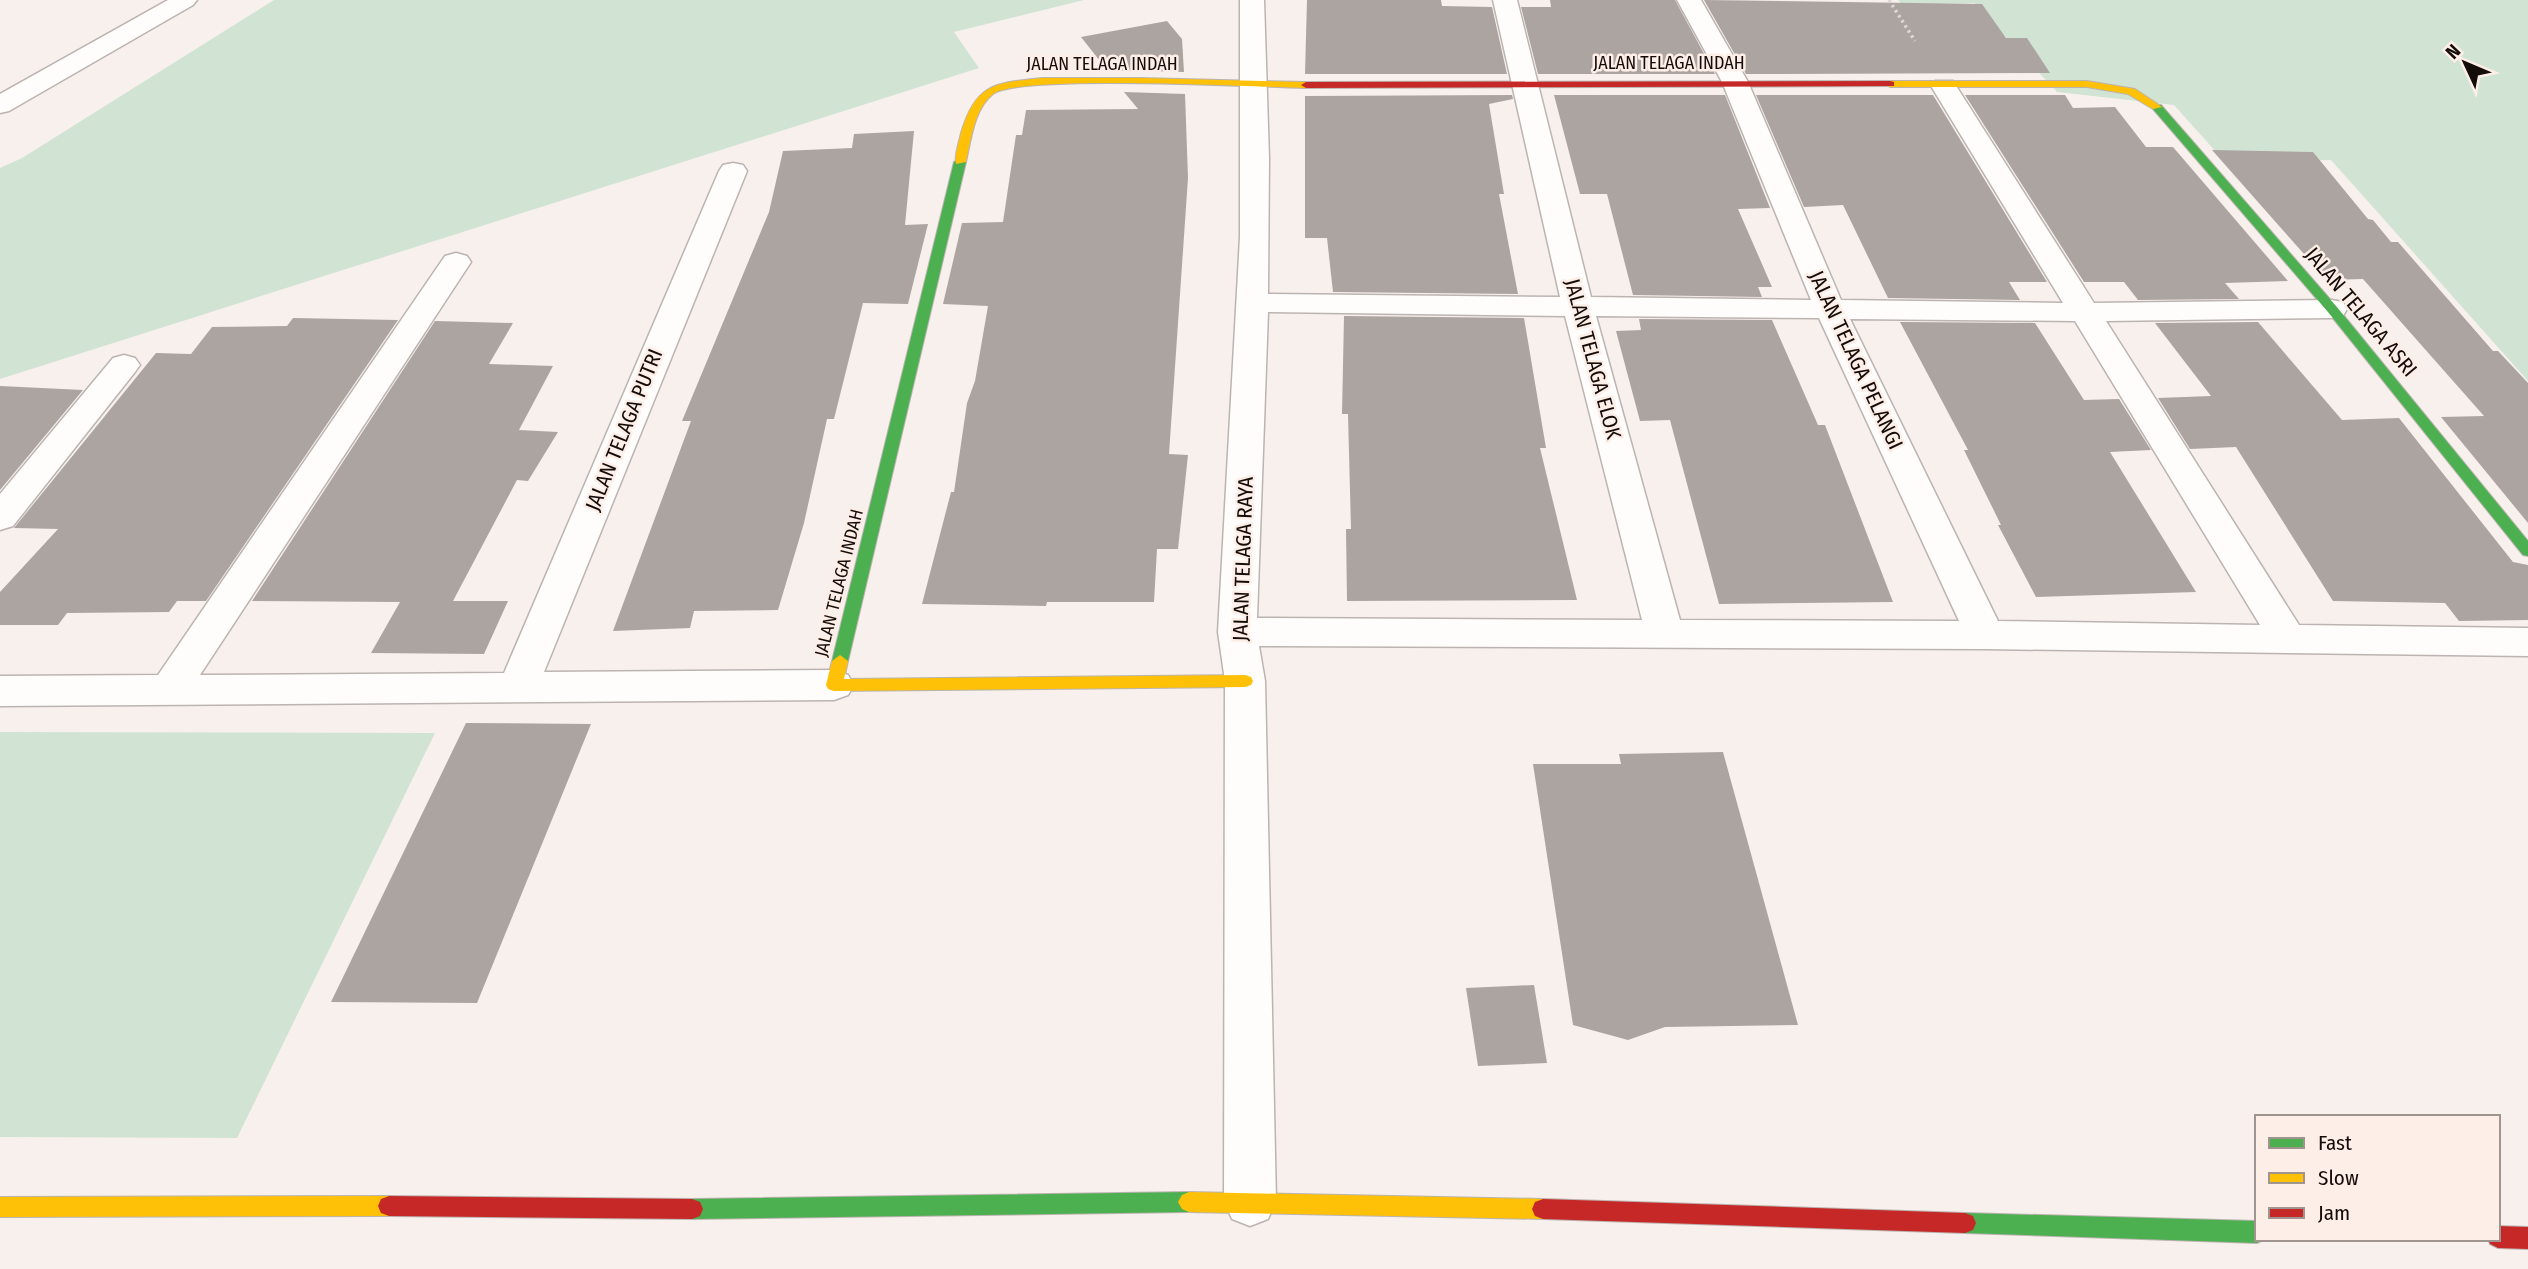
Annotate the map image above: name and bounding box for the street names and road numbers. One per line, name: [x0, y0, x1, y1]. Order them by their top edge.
street label: JALAN TELAGA INDAH: [1593, 52, 1745, 74]
street label: JALAN TELAGA INDAH: [1026, 53, 1178, 75]
street label: JALAN TELAGA ASRI: [2299, 242, 2423, 382]
street label: JALAN TELAGA PELANGI: [1803, 267, 1909, 453]
street label: JALAN TELAGA ELOK: [1559, 276, 1627, 443]
street label: JALAN TELAGA PUTRI: [580, 345, 668, 515]
street label: JALAN TELAGA RAYA: [1227, 476, 1259, 642]
street label: JALAN TELAGA INDAH: [810, 507, 868, 659]

